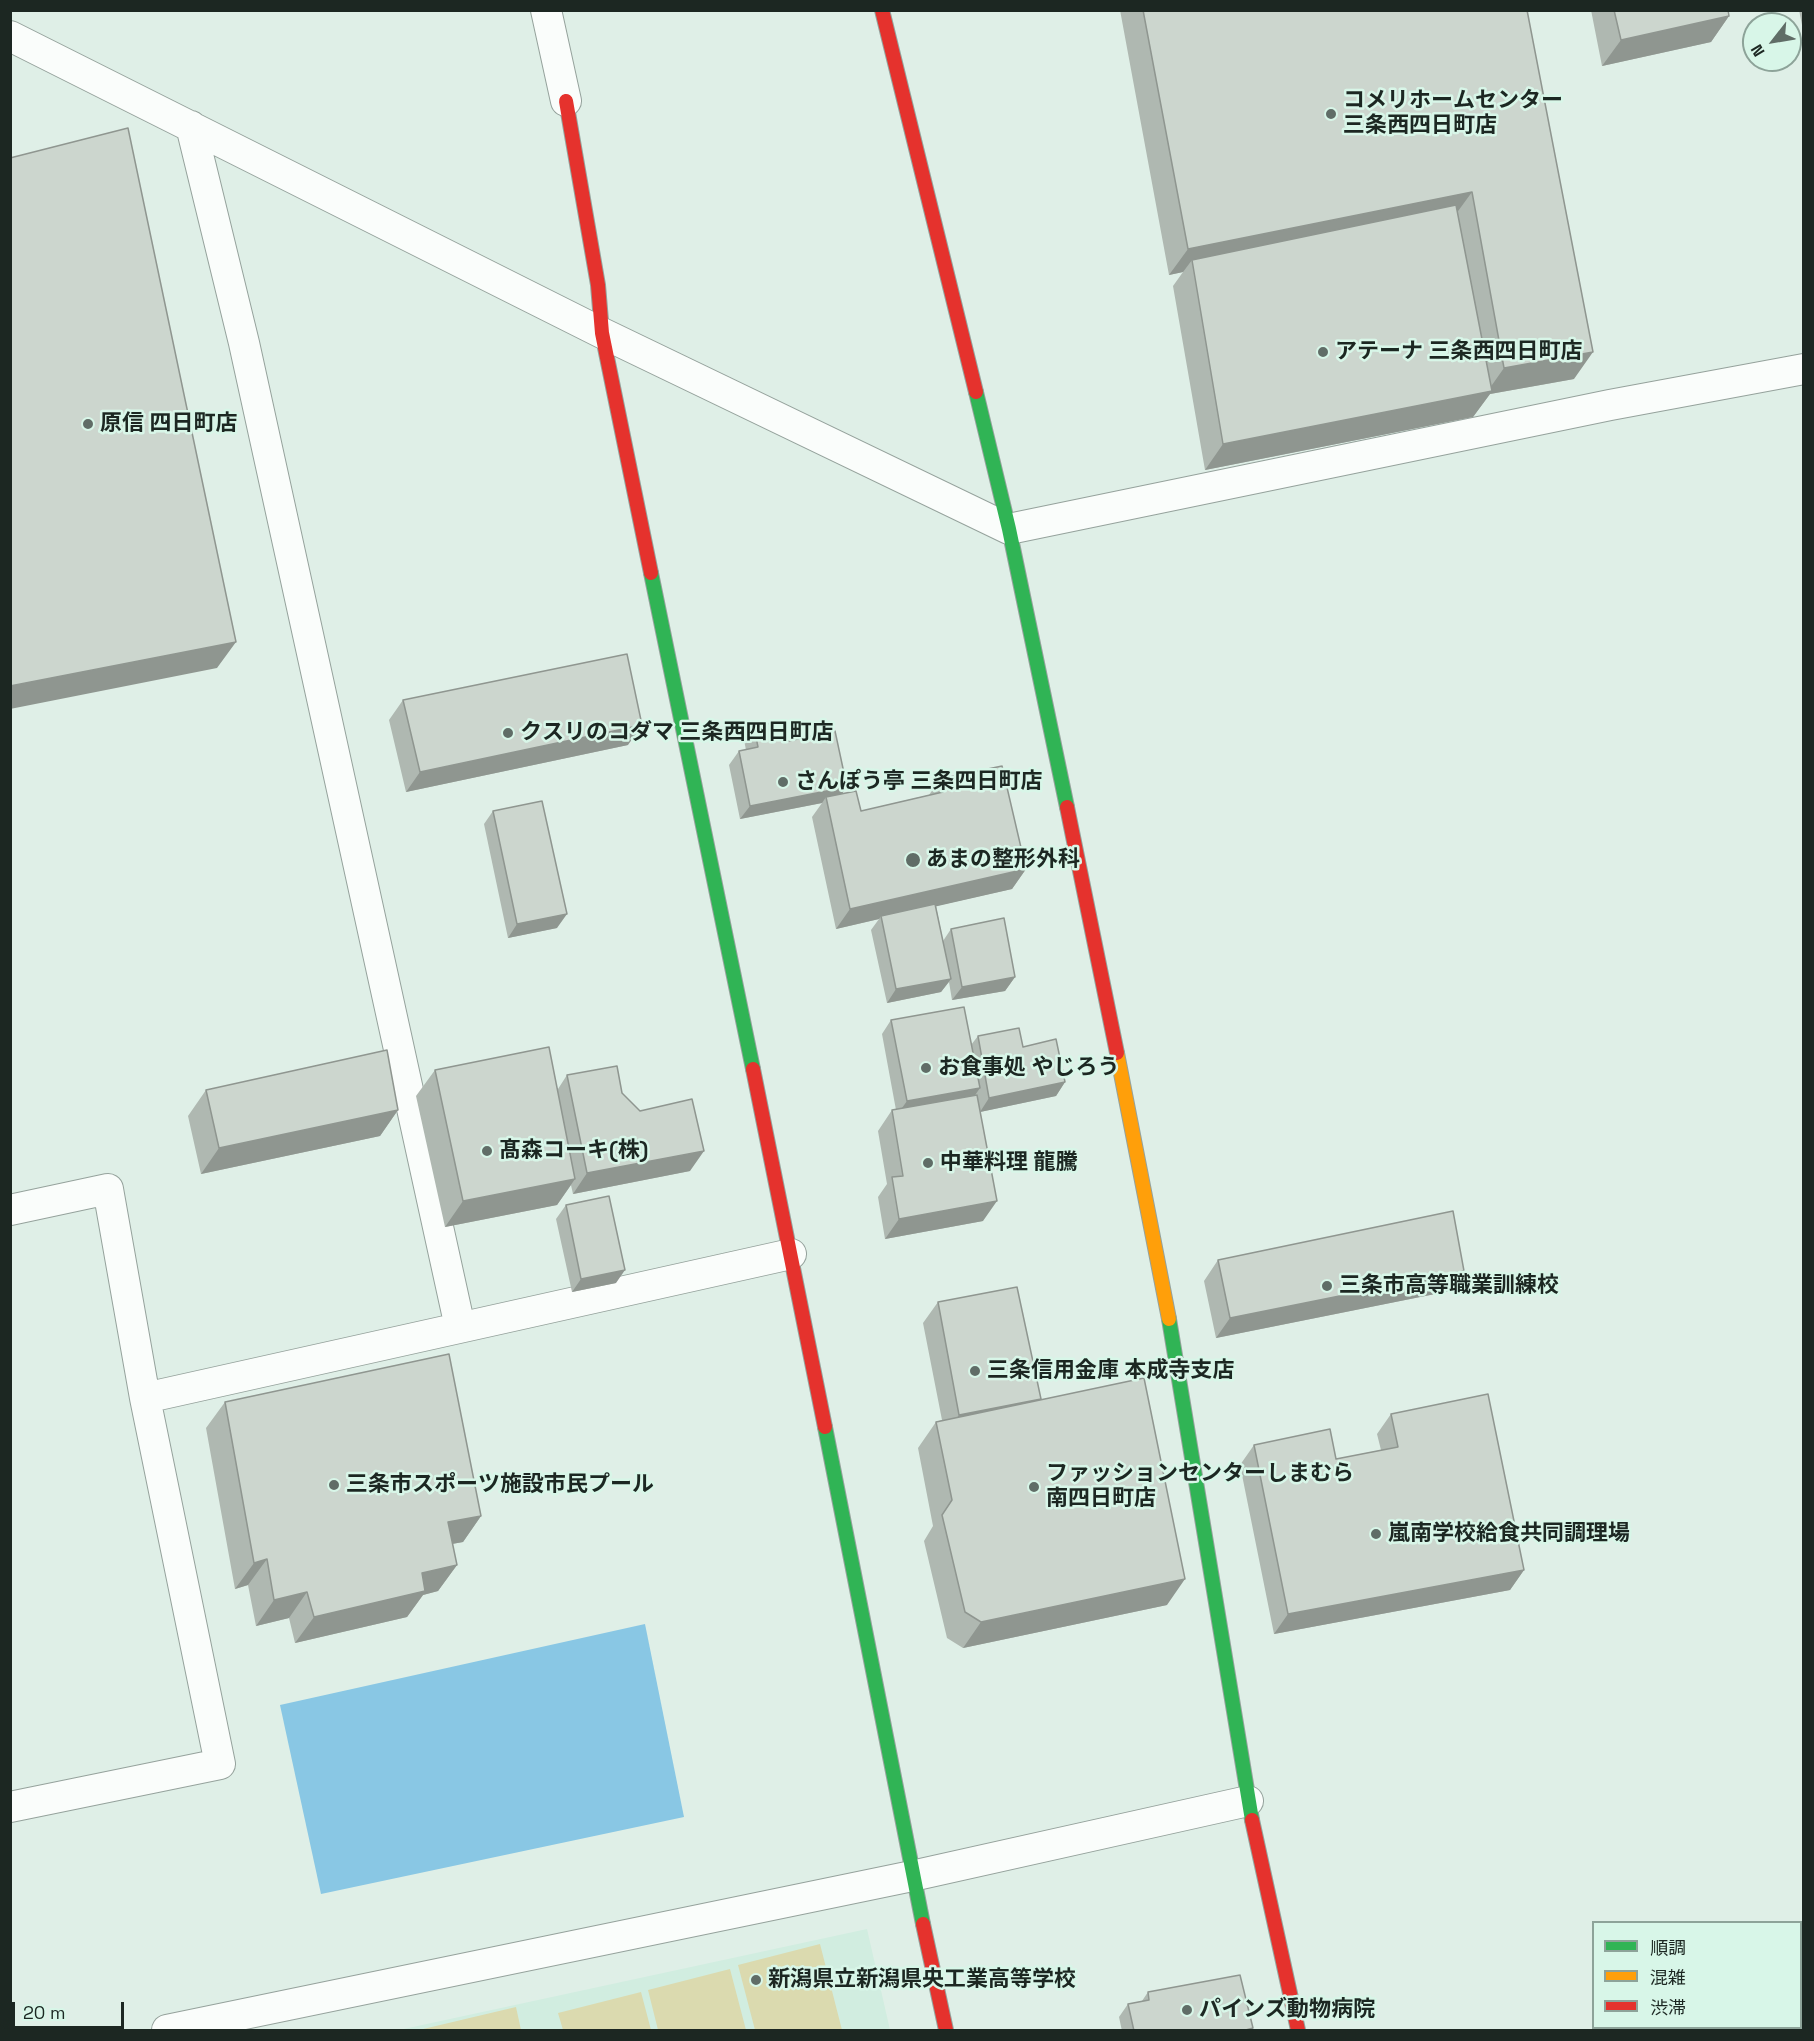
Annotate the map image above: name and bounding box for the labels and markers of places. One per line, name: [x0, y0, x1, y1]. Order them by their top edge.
place label: コメリホームセンター 三条西四日町店: [1343, 88, 1563, 140]
marker: コメリホームセンター 三条西四日町店: [1324, 107, 1338, 121]
place label: アテーナ 三条西四日町店: [1335, 339, 1583, 365]
marker: アテーナ 三条西四日町店: [1316, 345, 1330, 359]
place label: 原信 四日町店: [100, 411, 238, 437]
marker: 原信 四日町店: [81, 417, 95, 431]
place label: クスリのコダマ 三条西四日町店: [520, 720, 834, 746]
marker: クスリのコダマ 三条西四日町店: [501, 726, 515, 740]
place label: さんぽう亭 三条四日町店: [795, 769, 1043, 795]
marker: さんぽう亭 三条四日町店: [776, 775, 790, 789]
place label: あまの整形外科: [926, 847, 1080, 873]
marker: あまの整形外科: [904, 851, 922, 869]
place label: お食事処 やじろう: [938, 1055, 1120, 1081]
marker: お食事処 やじろう: [919, 1061, 933, 1075]
place label: 髙森コーキ(株): [499, 1138, 648, 1164]
marker: 髙森コーキ(株): [480, 1144, 494, 1158]
place label: 中華料理 龍騰: [940, 1150, 1078, 1176]
marker: 中華料理 龍騰: [921, 1156, 935, 1170]
place label: 三条市高等職業訓練校: [1339, 1273, 1559, 1299]
marker: 三条市高等職業訓練校: [1320, 1279, 1334, 1293]
place label: 三条信用金庫 本成寺支店: [987, 1358, 1235, 1384]
marker: 三条信用金庫 本成寺支店: [968, 1364, 982, 1378]
place label: ファッションセンターしまむら 南四日町店: [1046, 1461, 1354, 1512]
place label: 三条市スポーツ施設市民プール: [346, 1472, 654, 1498]
marker: 三条市スポーツ施設市民プール: [327, 1478, 341, 1492]
marker: ファッションセンターしまむら 南四日町店: [1027, 1480, 1041, 1494]
place label: 嵐南学校給食共同調理場: [1388, 1521, 1630, 1547]
marker: 嵐南学校給食共同調理場: [1369, 1527, 1383, 1541]
place label: 新潟県立新潟県央工業高等学校: [768, 1967, 1076, 1993]
marker: 新潟県立新潟県央工業高等学校: [749, 1973, 763, 1987]
place label: パインズ動物病院: [1199, 1997, 1375, 2023]
marker: パインズ動物病院: [1180, 2003, 1194, 2017]

